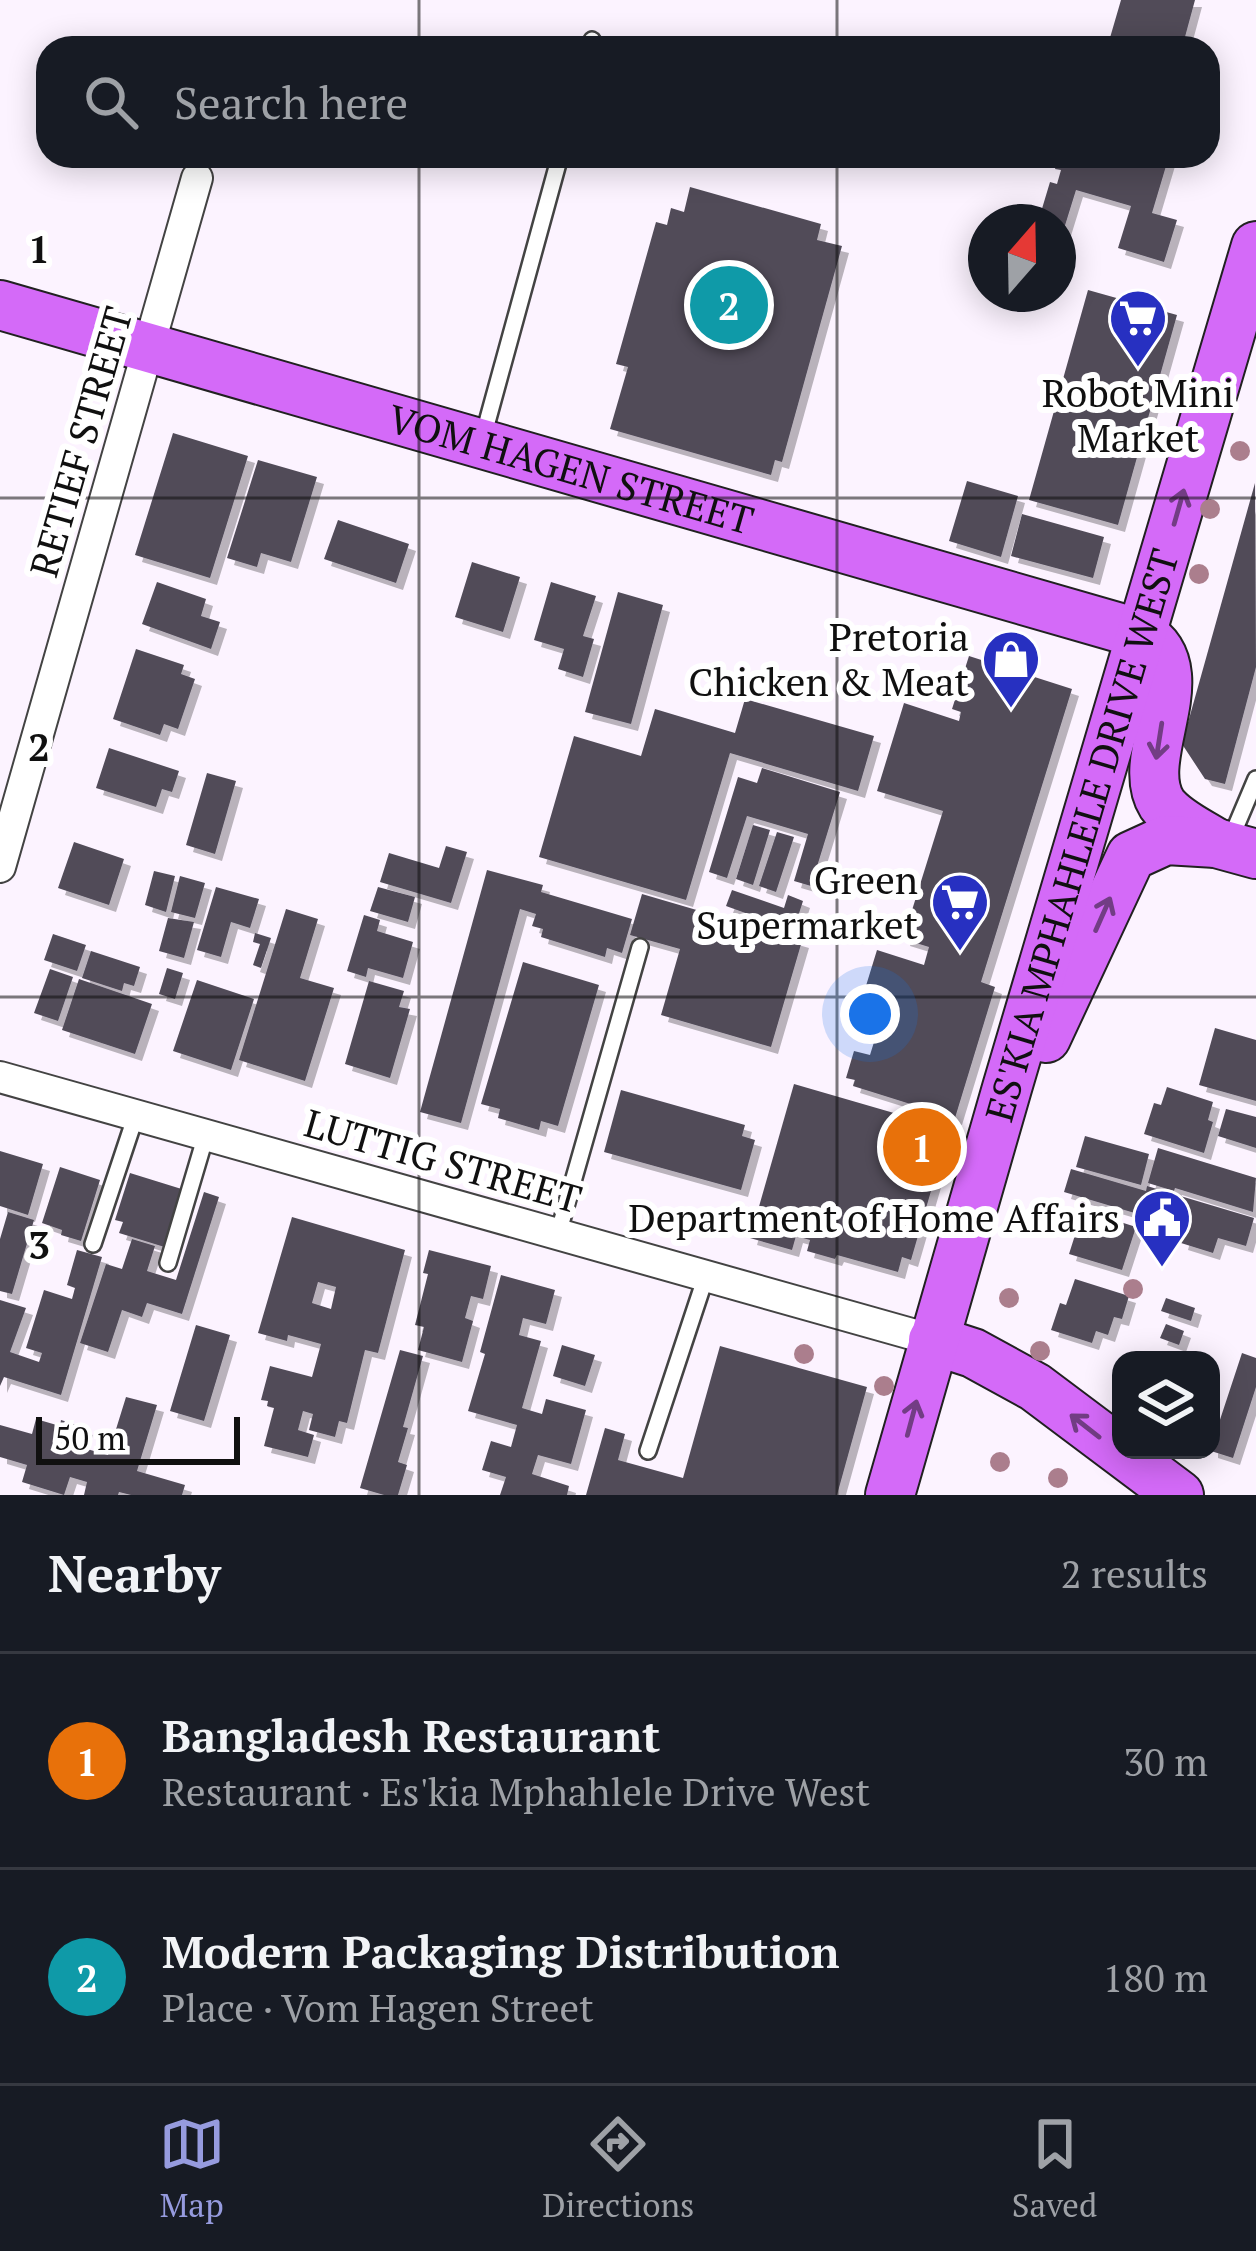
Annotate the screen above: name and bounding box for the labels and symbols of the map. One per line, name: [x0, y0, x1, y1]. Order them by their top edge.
north arrow: [968, 204, 1076, 312]
text: 1: [28, 222, 50, 274]
pin: 2: [690, 260, 768, 350]
supermarket icon: Robot Mini Market: [1107, 287, 1169, 369]
street label: RETIEF STREET: [17, 301, 143, 583]
place label: Robot Mini Market: [1042, 366, 1234, 463]
street label: VOM HAGEN STREET: [383, 391, 759, 546]
one-way arrow: [1169, 489, 1191, 527]
street label: ES'KIA MPHAHLELE DRIVE WEST: [972, 543, 1190, 1127]
place label: Pretoria Chicken & Meat: [688, 610, 969, 707]
shop icon: Pretoria Chicken & Meat: [980, 628, 1042, 710]
text: 2: [28, 720, 50, 772]
one-way arrow: [1147, 721, 1170, 760]
place label: Green Supermarket: [696, 853, 918, 950]
supermarket icon: Green Supermarket: [929, 871, 991, 953]
one-way arrow: [1094, 897, 1116, 933]
your location: [840, 984, 900, 1044]
street label: LUTTIG STREET: [299, 1096, 588, 1224]
pin: 1: [883, 1102, 961, 1192]
public building icon: Department of Home Affairs: [1131, 1187, 1193, 1269]
place label: Department of Home Affairs: [628, 1191, 1120, 1243]
text: 3: [28, 1218, 50, 1270]
one-way arrow: [902, 1399, 924, 1437]
scale bar: [36, 1411, 240, 1464]
one-way arrow: [1069, 1414, 1102, 1439]

